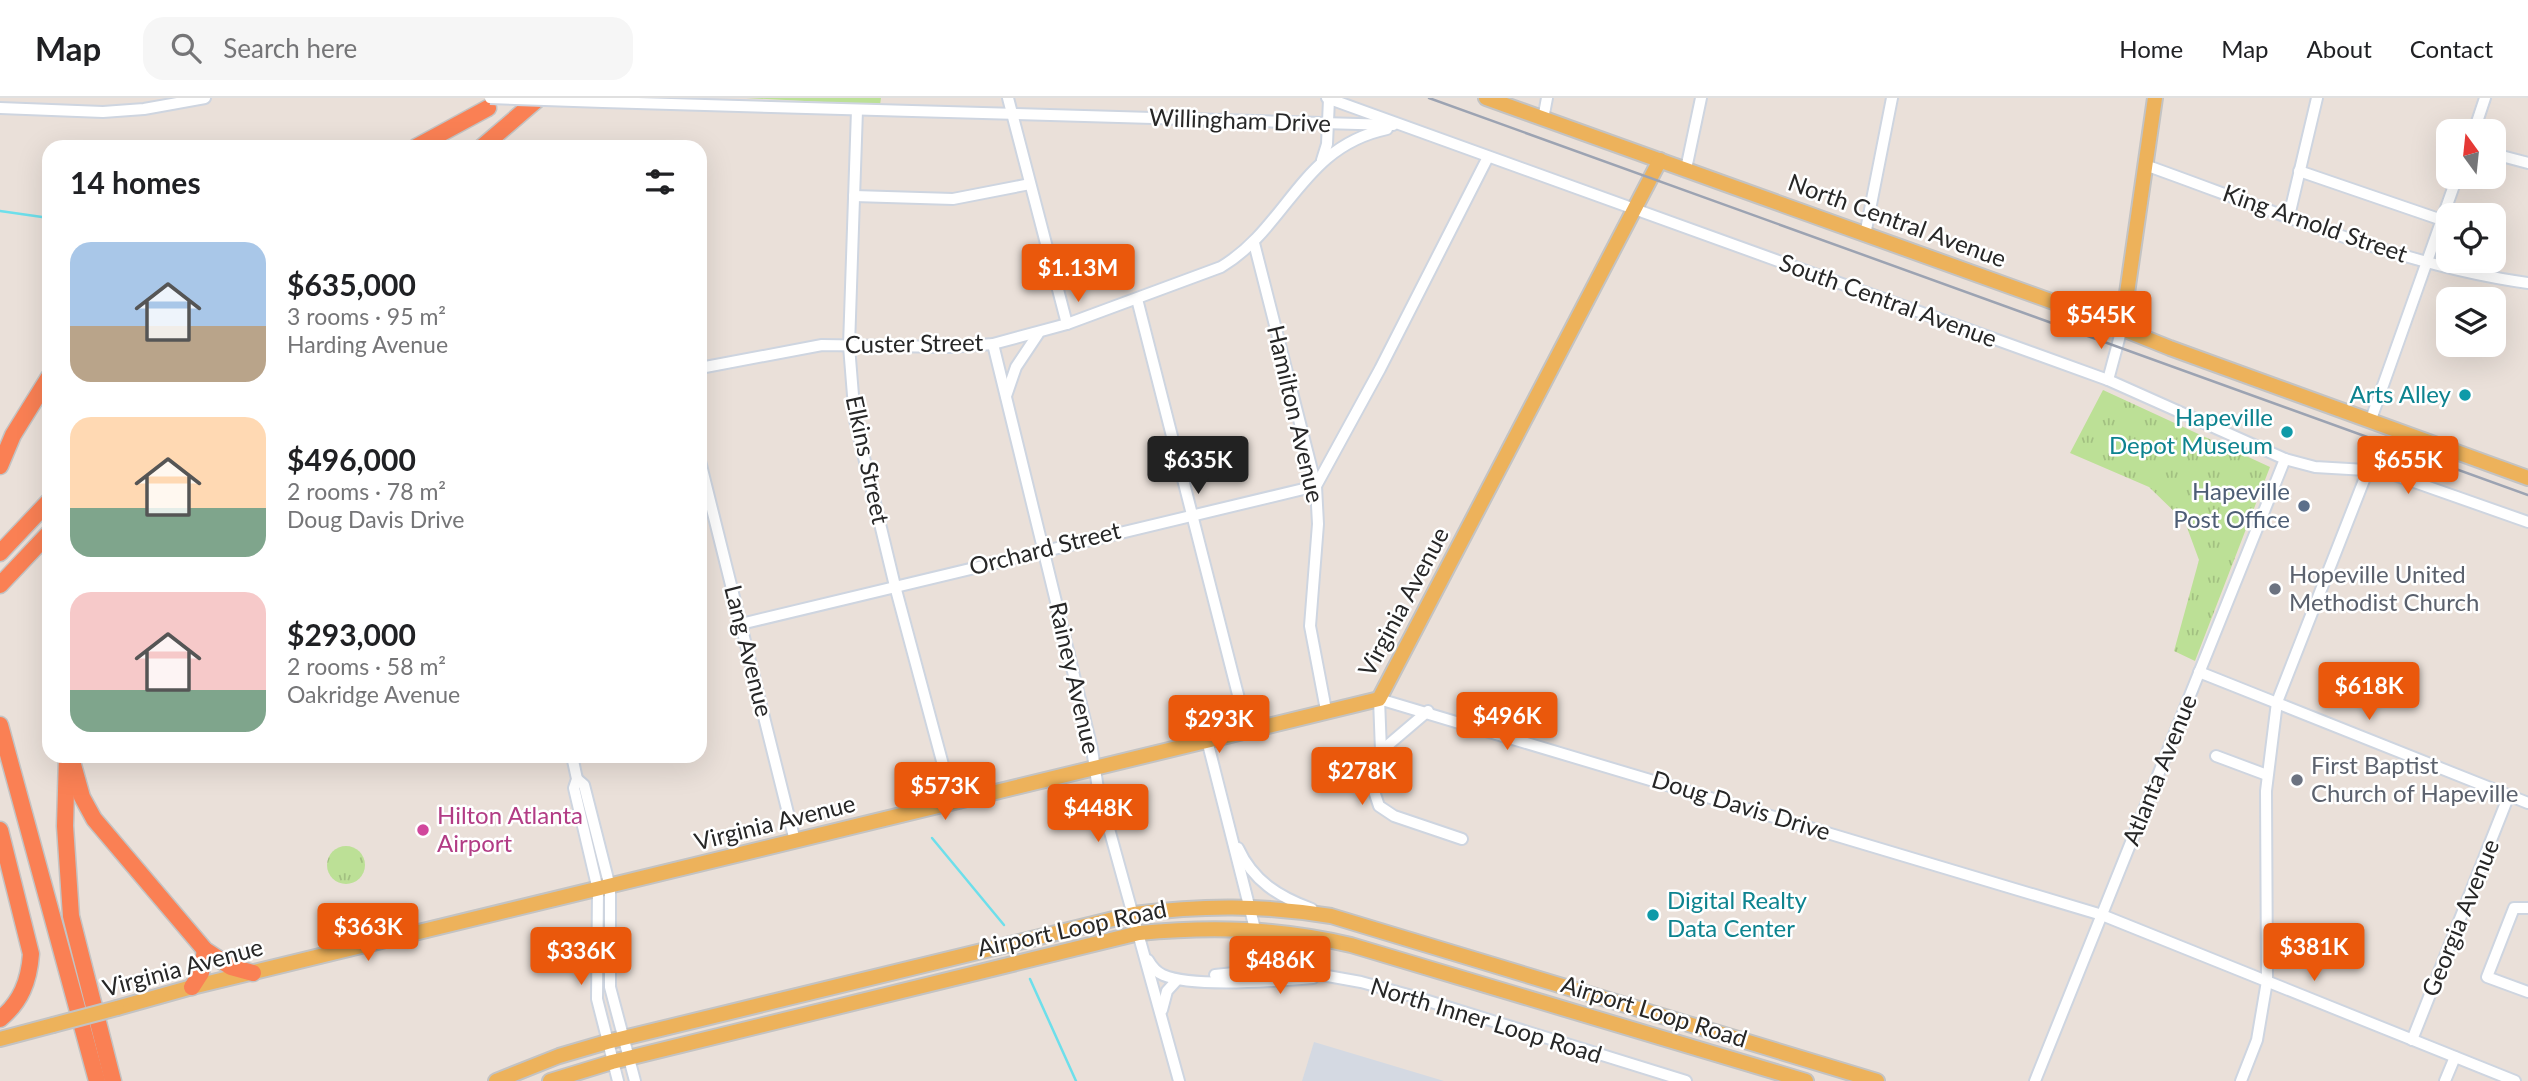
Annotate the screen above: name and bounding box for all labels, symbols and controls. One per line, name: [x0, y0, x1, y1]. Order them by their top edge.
search box: [143, 17, 633, 80]
text: Map: [35, 28, 101, 68]
icon: search: [167, 29, 205, 67]
text: Search here: [223, 32, 357, 64]
text: Home: [2119, 34, 2183, 63]
text: Map: [2221, 34, 2269, 63]
text: About: [2307, 34, 2372, 63]
text: Contact: [2410, 34, 2493, 63]
street label: Willingham Drive: [1149, 102, 1331, 137]
north arrow: [2436, 119, 2506, 189]
map controls: [2436, 119, 2506, 357]
icon: filters: [641, 163, 679, 201]
text: 14 homes: [70, 164, 201, 200]
street label: North Central Avenue: [1785, 167, 2010, 272]
street label: King Arnold Street: [2219, 177, 2412, 268]
button: locate: [2436, 203, 2506, 273]
pin: $1.13M: [1021, 244, 1135, 304]
street label: South Central Avenue: [1776, 247, 2001, 352]
text: $1.13M: [1038, 253, 1118, 281]
text: $635,000: [287, 266, 416, 302]
icon: home: [126, 270, 210, 354]
button: layers: [2436, 287, 2506, 357]
pin: $545K: [2052, 292, 2150, 351]
text: $545K: [2066, 300, 2136, 328]
text: 3 rooms · 95 m²: [287, 302, 446, 330]
street label: Hamilton Avenue: [1262, 322, 1331, 505]
street label: Custer Street: [845, 327, 984, 358]
text: Harding Avenue: [287, 330, 448, 358]
place label: Arts Alley: [2349, 379, 2452, 408]
marker: Arts Alley: [2457, 387, 2473, 403]
street label: Elkins Street: [841, 393, 896, 527]
place label: Hapeville Depot Museum: [2109, 402, 2273, 459]
marker: Hapeville Depot Museum: [2279, 424, 2295, 440]
pin: $635K: [1149, 436, 1247, 496]
pin: $655K: [2359, 436, 2457, 496]
text: $496,000: [287, 441, 416, 477]
icon: home: [126, 445, 210, 529]
text: $635K: [1163, 445, 1233, 473]
text: $655K: [2373, 445, 2443, 473]
place label: Hapeville Post Office: [2173, 476, 2290, 533]
text: 2 rooms · 78 m²: [287, 477, 446, 505]
marker: Hapeville Post Office: [2296, 498, 2312, 514]
text: Doug Davis Drive: [287, 505, 465, 533]
street label: Orchard Street: [966, 515, 1124, 580]
street label: Virginia Avenue: [1351, 522, 1454, 681]
place label: Hopeville United Methodist Church: [2289, 559, 2479, 616]
marker: Hopeville United Methodist Church: [2267, 581, 2283, 597]
street label: Lang Avenue: [719, 582, 780, 720]
street label: Rainey Avenue: [1044, 599, 1107, 756]
text: $293,000: [287, 616, 416, 652]
icon: home: [126, 620, 210, 704]
text: 2 rooms · 58 m²: [287, 652, 446, 680]
pin: $618K: [2320, 662, 2418, 722]
text: $618K: [2334, 671, 2404, 699]
text: Oakridge Avenue: [287, 680, 460, 708]
street label: Atlanta Avenue: [2115, 690, 2202, 849]
pin: $496K: [1458, 692, 1556, 752]
pin: $293K: [1170, 696, 1268, 755]
text: $496K: [1472, 701, 1542, 729]
text: $293K: [1184, 704, 1254, 732]
pin: $278K: [1313, 748, 1411, 807]
place label: First Baptist Church of Hapeville: [2311, 750, 2518, 807]
text: $278K: [1327, 756, 1397, 784]
pin: $573K: [896, 762, 994, 822]
street label: Doug Davis Drive: [1649, 764, 1834, 846]
text: $573K: [910, 771, 980, 799]
marker: First Baptist Church of Hapeville: [2289, 772, 2305, 788]
pin: $448K: [1049, 784, 1147, 844]
street label: Virginia Avenue: [691, 788, 858, 856]
text: $448K: [1063, 793, 1133, 821]
place label: Hilton Atlanta Airport: [437, 800, 583, 857]
marker: Hilton Atlanta Airport: [415, 822, 431, 838]
street label: Georgia Avenue: [2415, 835, 2504, 1000]
place label: Digital Realty Data Center: [1667, 885, 1807, 942]
street label: Airport Loop Road: [974, 893, 1169, 962]
pin: $363K: [319, 904, 417, 963]
marker: Digital Realty Data Center: [1645, 907, 1661, 923]
text: $363K: [333, 912, 403, 940]
pin: $381K: [2265, 924, 2363, 983]
pin: $336K: [532, 928, 630, 987]
street label: Virginia Avenue: [99, 931, 266, 1002]
text: $381K: [2279, 932, 2349, 960]
text: $336K: [546, 936, 616, 964]
pin: $486K: [1231, 936, 1329, 996]
text: $486K: [1245, 945, 1315, 973]
street label: Airport Loop Road: [1558, 969, 1751, 1053]
street label: North Inner Loop Road: [1367, 971, 1606, 1069]

